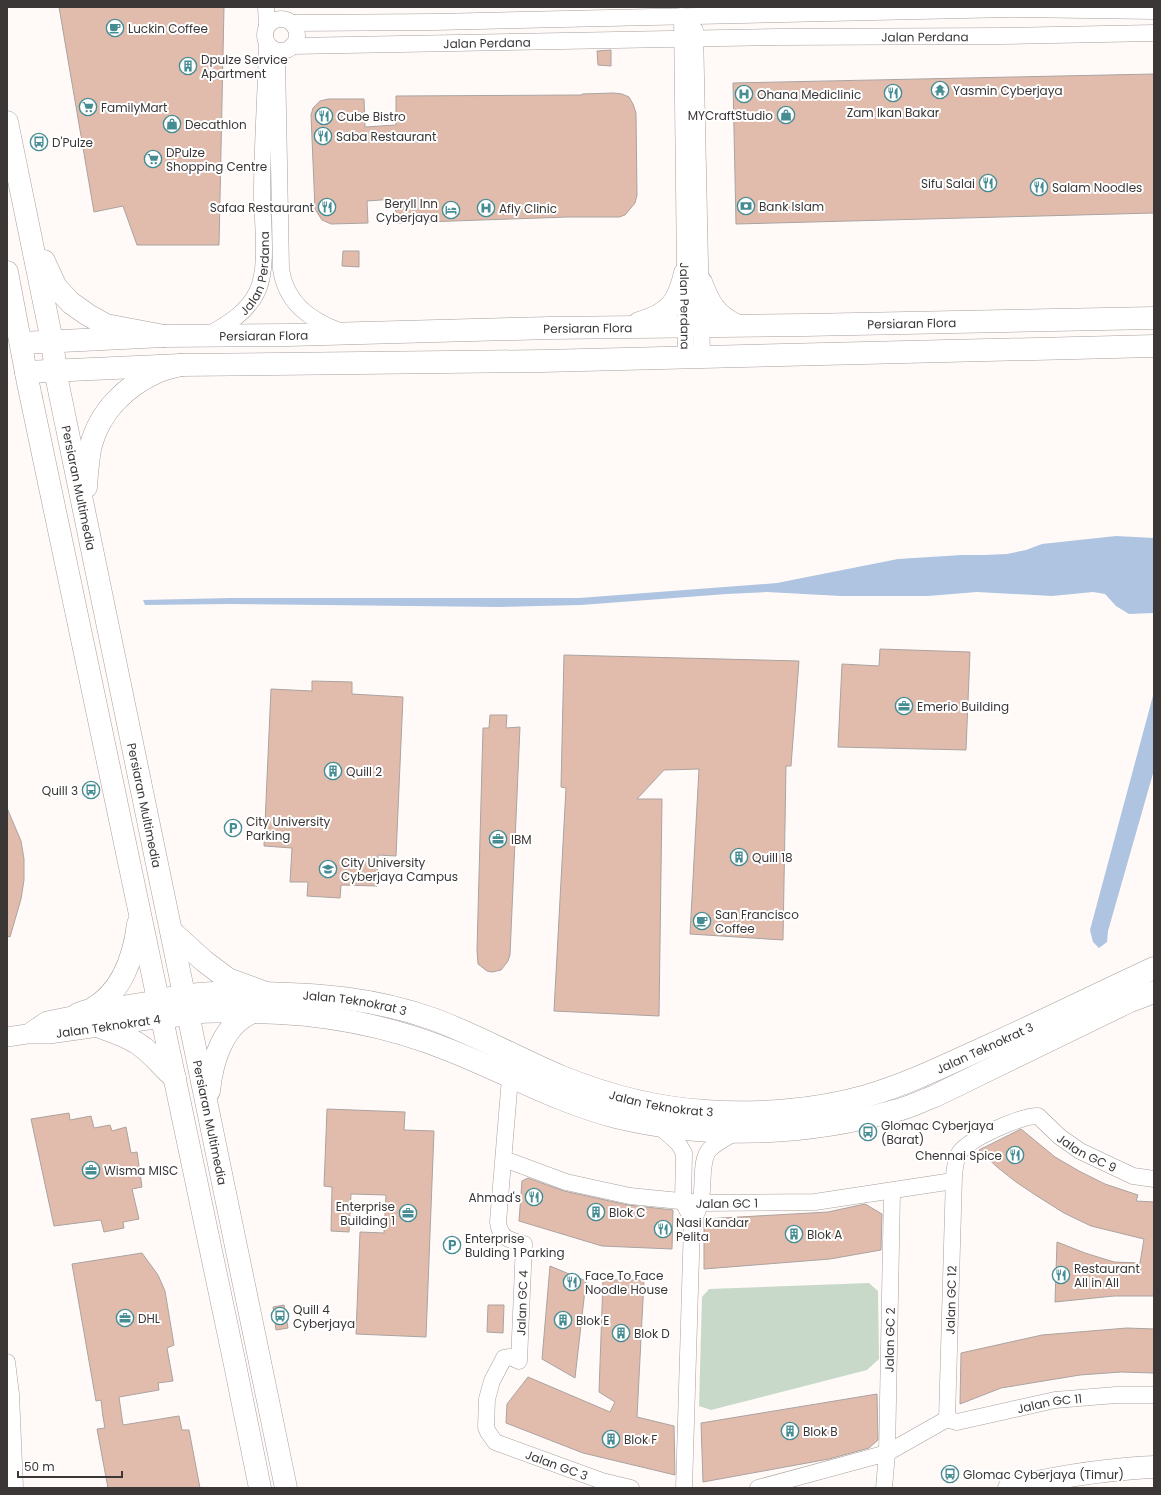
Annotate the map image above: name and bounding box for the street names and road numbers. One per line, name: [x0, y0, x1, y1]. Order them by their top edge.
street label: Jalan Perdana: [881, 28, 969, 45]
street label: Jalan Perdana: [443, 33, 531, 52]
street label: Jalan Perdana: [235, 231, 273, 319]
street label: Jalan Perdana: [676, 262, 694, 350]
street label: Persiaran Flora: [867, 313, 956, 332]
street label: Persiaran Flora: [543, 319, 632, 337]
street label: Persiaran Flora: [219, 326, 309, 344]
street label: Persiaran Multimedia: [58, 424, 100, 552]
street label: Persiaran Multimedia: [124, 741, 166, 869]
street label: Jalan Teknokrat 3: [302, 986, 409, 1019]
street label: Jalan Teknokrat 4: [55, 1010, 162, 1041]
street label: Jalan Teknokrat 3: [933, 1018, 1036, 1077]
street label: Persiaran Multimedia: [189, 1058, 232, 1186]
street label: Jalan Teknokrat 3: [607, 1085, 714, 1120]
street label: Jalan GC 9: [1054, 1129, 1120, 1176]
street label: Jalan GC 1: [695, 1194, 758, 1212]
street label: Jalan GC 12: [941, 1265, 960, 1335]
street label: Jalan GC 4: [512, 1269, 532, 1336]
street label: Jalan GC 2: [880, 1307, 898, 1373]
street label: Jalan GC 11: [1015, 1389, 1083, 1417]
street label: Jalan GC 3: [523, 1445, 591, 1484]

